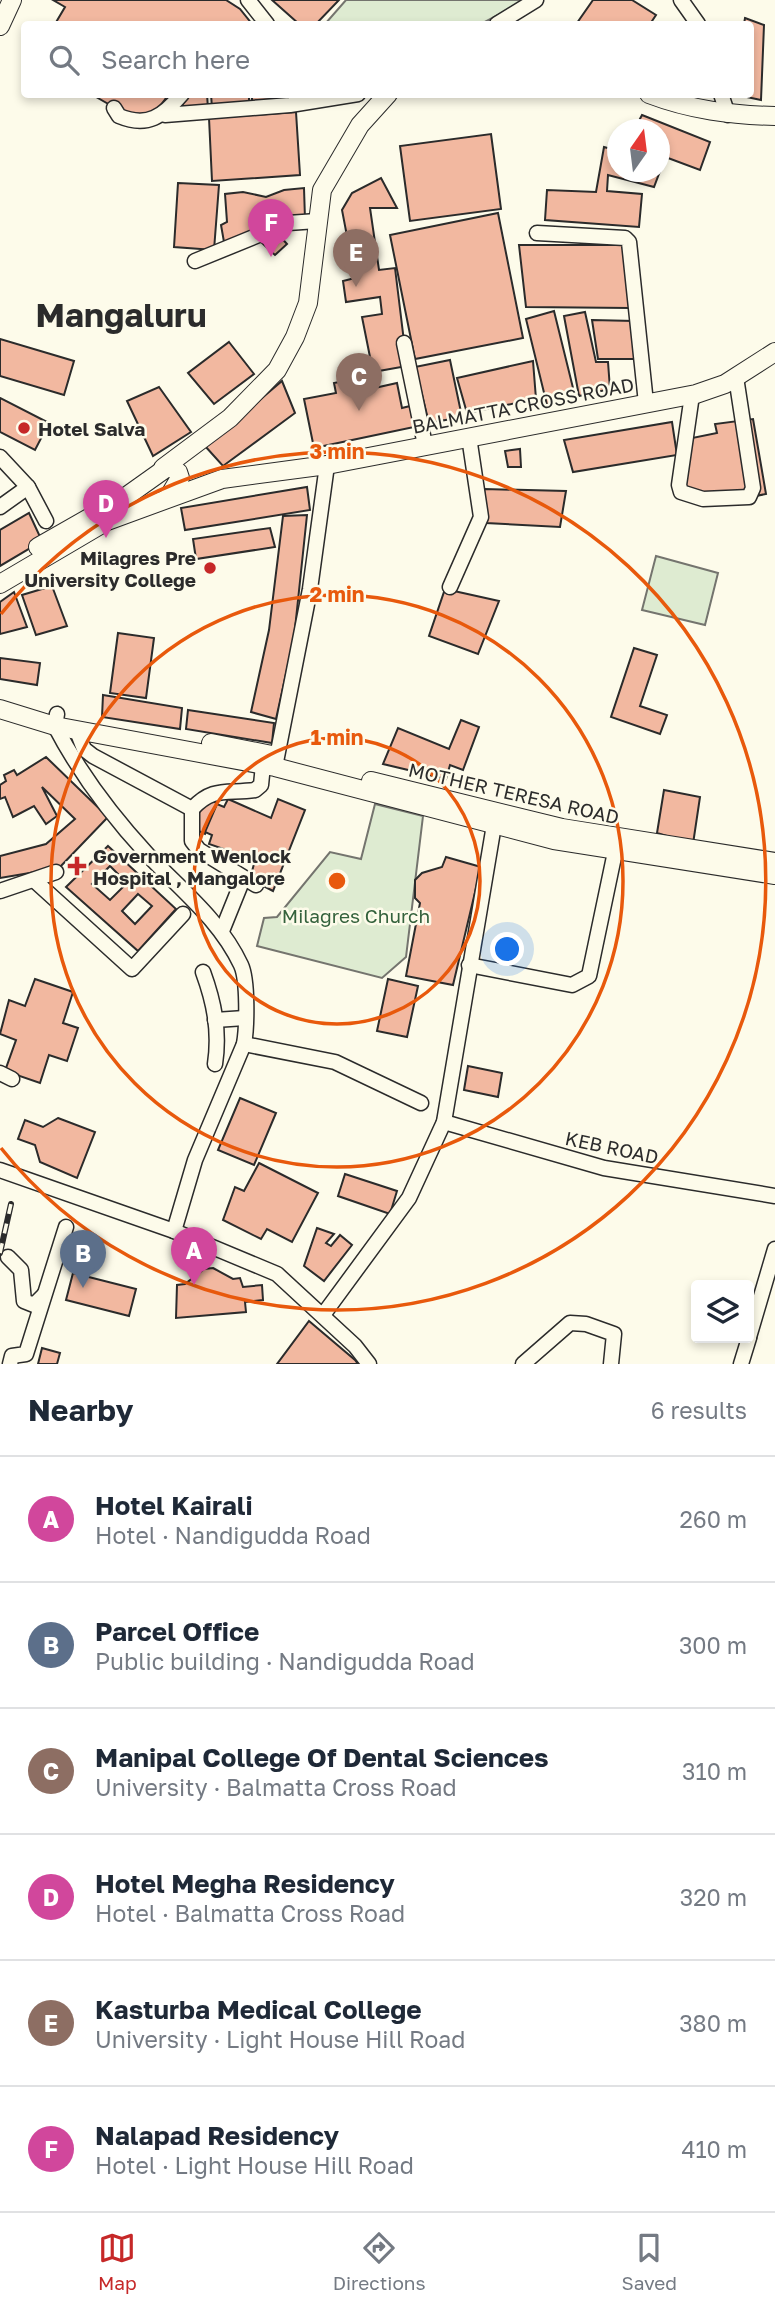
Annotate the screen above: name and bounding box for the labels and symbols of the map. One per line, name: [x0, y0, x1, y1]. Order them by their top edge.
north arrow: [607, 119, 670, 182]
pin: F: [248, 199, 294, 257]
pin: E: [333, 229, 379, 287]
district label: Mangaluru: [35, 295, 207, 334]
pin: C: [336, 353, 382, 411]
street label: BALMATTA CROSS ROAD: [410, 372, 636, 438]
place label: Hotel Salva: [38, 417, 145, 440]
marker: Hotel Salva: [16, 420, 32, 436]
text: 3 min: [310, 438, 364, 464]
pin: D: [83, 480, 129, 538]
place label: Milagres Pre University College: [24, 546, 196, 591]
marker: Milagres Pre University College: [202, 560, 218, 576]
text: 2 min: [310, 581, 364, 607]
text: 1 min: [311, 724, 363, 750]
street label: MOTHER TERESA ROAD: [406, 758, 622, 828]
place label: Government Wenlock Hospital , Mangalore: [93, 844, 291, 889]
marker: Government Wenlock Hospital , Mangalore: [67, 856, 87, 876]
centre of rings: [325, 869, 349, 893]
park label: Milagres Church: [282, 904, 430, 927]
your location: [490, 932, 524, 966]
street label: KEB ROAD: [563, 1126, 661, 1168]
pin: A: [171, 1227, 217, 1285]
pin: B: [60, 1230, 106, 1288]

